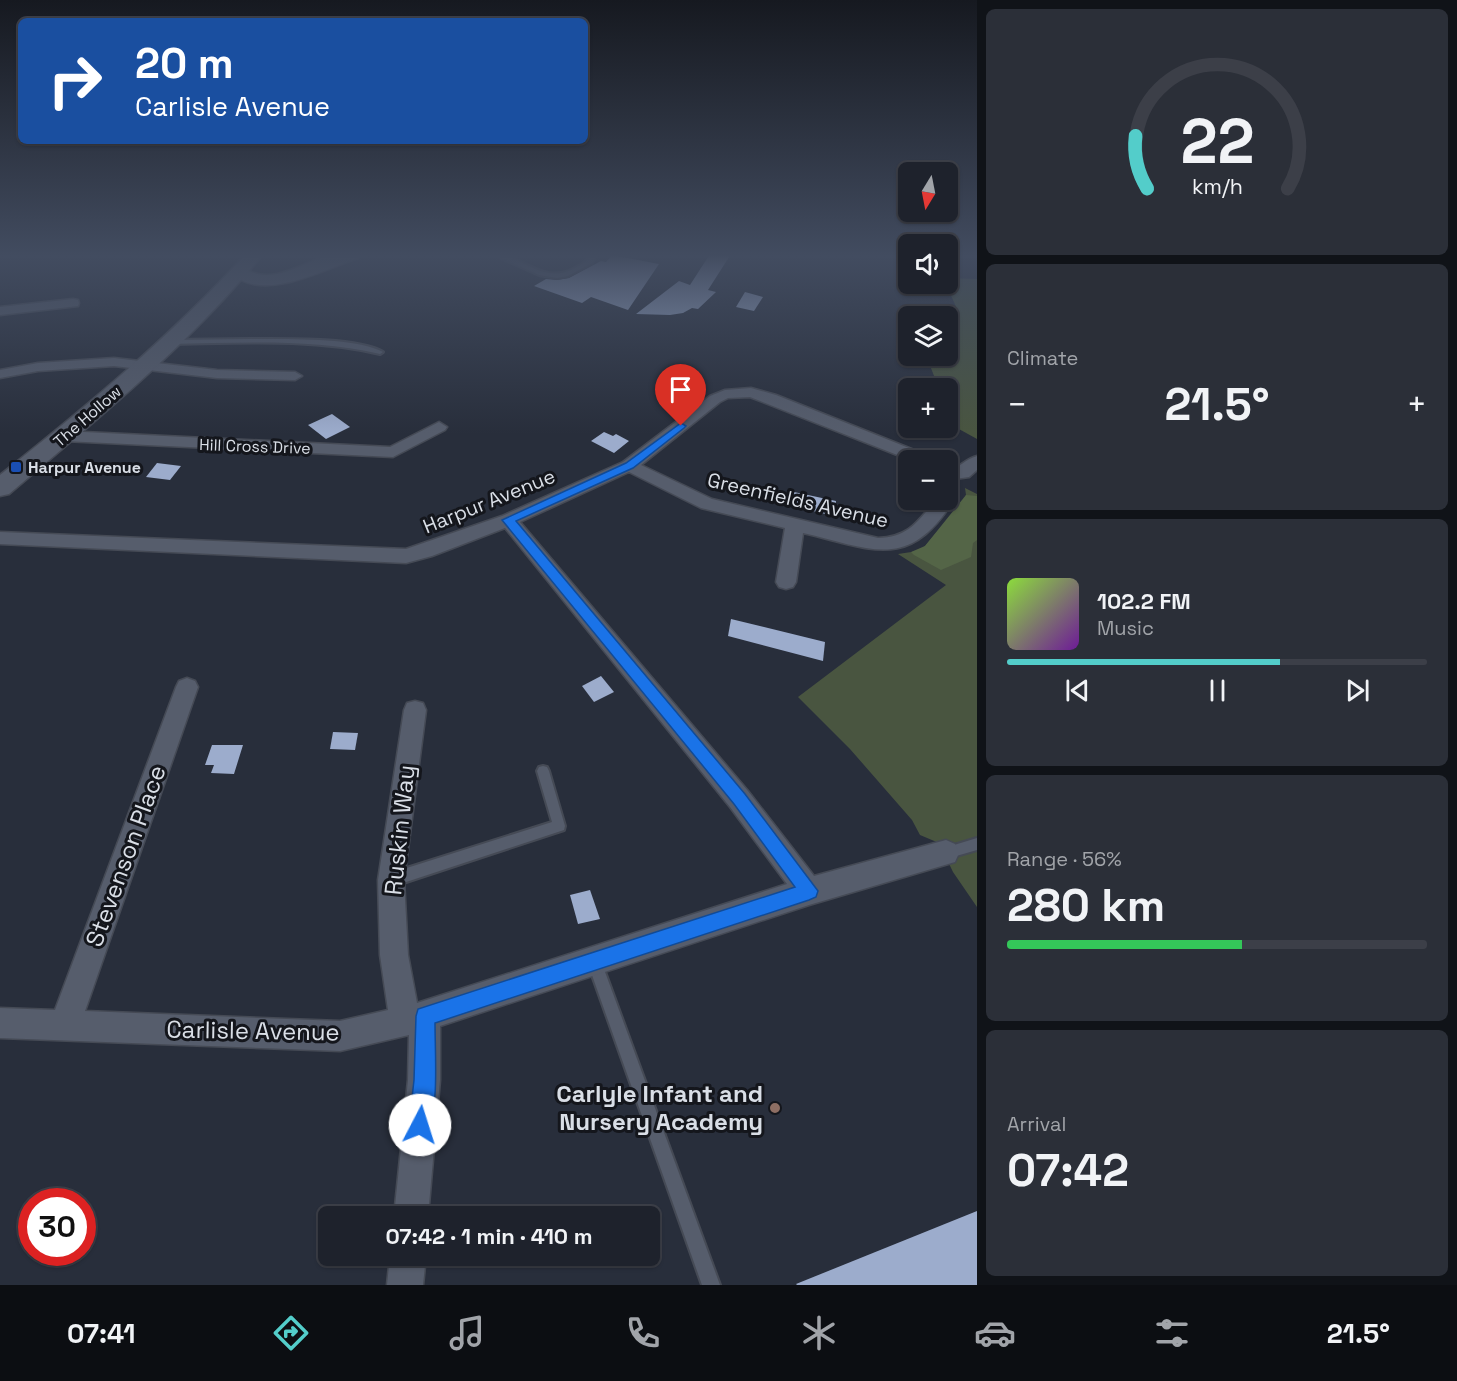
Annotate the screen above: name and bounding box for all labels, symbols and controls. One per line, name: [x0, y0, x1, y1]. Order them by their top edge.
text: 20 m: [135, 37, 234, 90]
icon: right: [36, 42, 114, 120]
text: Carlisle Avenue: [135, 89, 330, 124]
text: 22: [1180, 102, 1254, 181]
north arrow: [898, 162, 958, 222]
map controls: [898, 162, 958, 510]
text: km/h: [1191, 173, 1243, 200]
button: sound: [898, 234, 958, 294]
button: layers: [898, 306, 958, 366]
text: Climate: [1007, 345, 1078, 371]
pin: [655, 364, 706, 426]
icon: arrive: [664, 373, 697, 406]
text: 21.5°: [1164, 376, 1270, 433]
button: +: [898, 378, 958, 438]
street label: The Hollow: [49, 381, 126, 452]
text: −: [1007, 384, 1027, 426]
text: +: [1407, 384, 1427, 426]
street label: Hill Cross Drive: [199, 434, 311, 459]
button: −: [898, 450, 958, 510]
place label: Harpur Avenue: [28, 457, 141, 478]
marker: Harpur Avenue: [9, 460, 23, 474]
street label: Harpur Avenue: [419, 463, 559, 539]
street label: Greenfields Avenue: [705, 467, 891, 533]
text: 102.2 FM: [1097, 587, 1191, 615]
text: Music: [1097, 615, 1154, 641]
icon: previous: [1061, 674, 1094, 707]
icon: pause: [1201, 674, 1234, 707]
icon: next: [1341, 674, 1374, 707]
street label: Stevenson Place: [78, 761, 173, 951]
street label: Ruskin Way: [377, 763, 422, 897]
text: Range · 56%: [1007, 846, 1122, 872]
text: 280 km: [1007, 877, 1165, 934]
street label: Carlisle Avenue: [166, 1013, 340, 1048]
place label: Carlyle Infant and Nursery Academy: [556, 1078, 763, 1137]
position arrow: [388, 1093, 452, 1157]
marker: Carlyle Infant and Nursery Academy: [768, 1101, 782, 1115]
text: Arrival: [1007, 1111, 1066, 1137]
text: 07:42: [1007, 1142, 1129, 1199]
speed limit sign: 30: [18, 1188, 96, 1266]
text: 07:42 · 1 min · 410 m: [385, 1222, 593, 1250]
icon: directions: [270, 1312, 312, 1354]
icon: music: [446, 1312, 488, 1354]
icon: phone: [622, 1312, 664, 1354]
icon: climate: [798, 1312, 840, 1354]
icon: car: [974, 1312, 1016, 1354]
icon: filters: [1151, 1312, 1193, 1354]
text: 07:41: [67, 1316, 135, 1351]
text: 21.5°: [1327, 1316, 1390, 1351]

